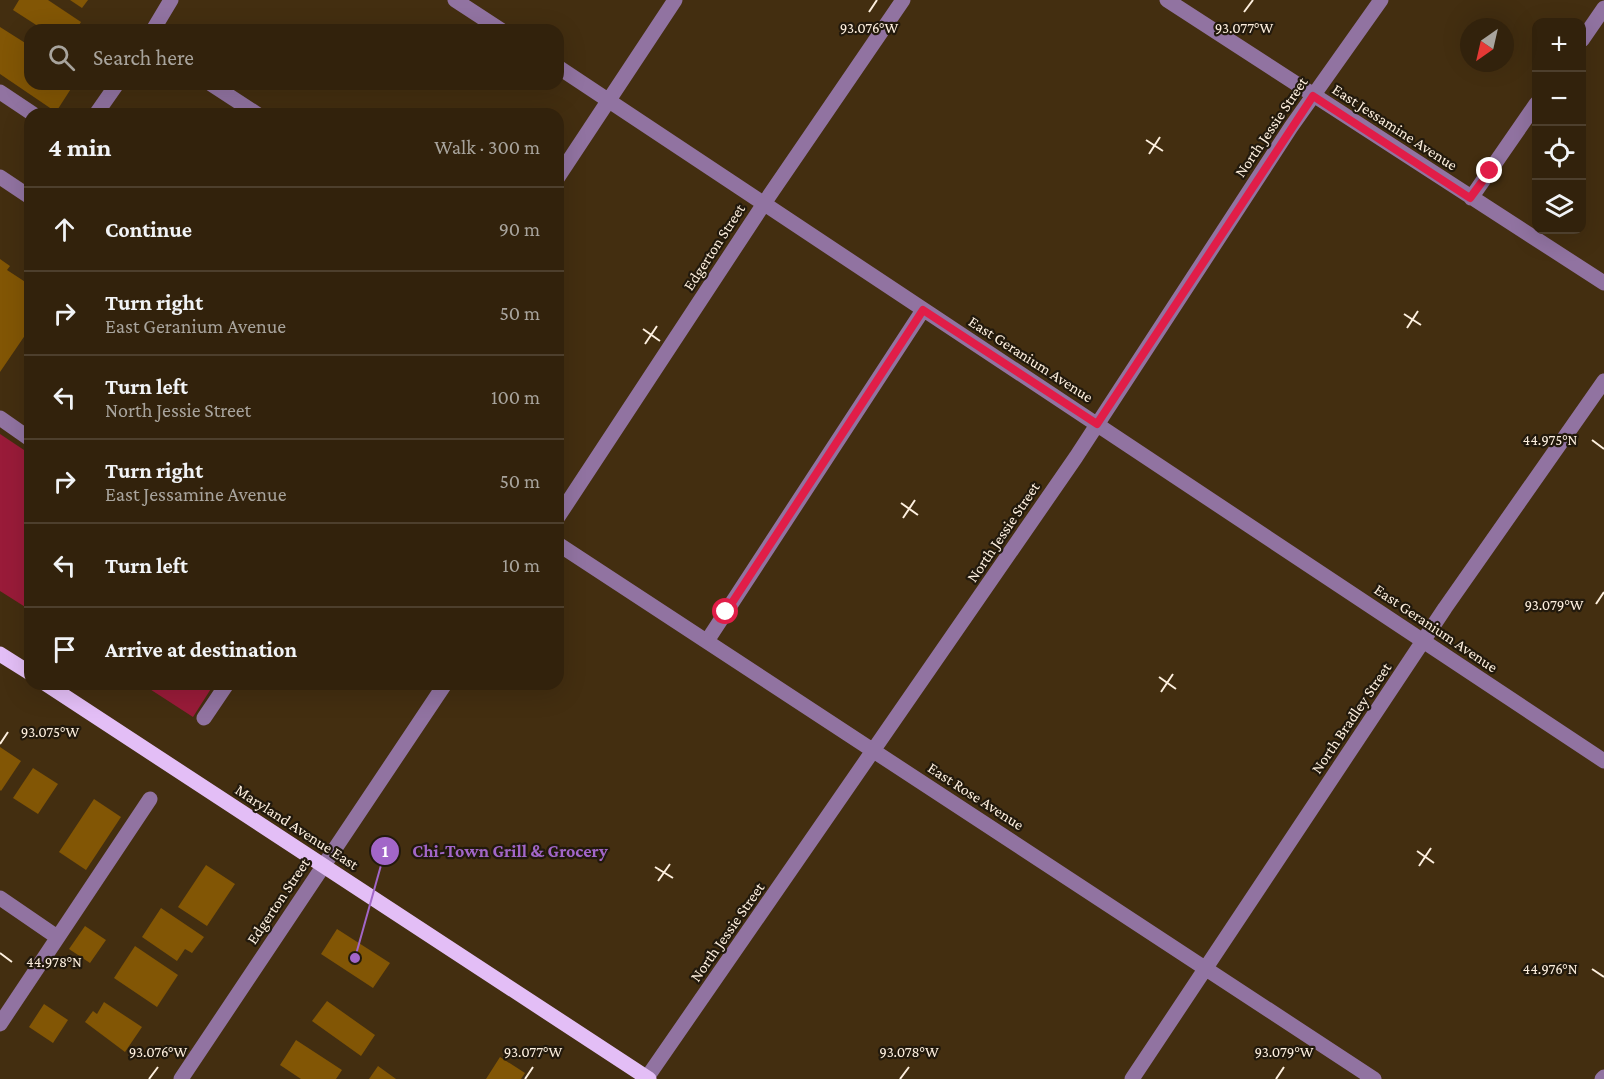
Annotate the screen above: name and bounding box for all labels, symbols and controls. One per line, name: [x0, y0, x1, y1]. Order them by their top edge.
north arrow: [1460, 18, 1514, 72]
map controls: [1532, 18, 1586, 234]
button: +: [1532, 18, 1586, 72]
text: 93.076°W: [840, 20, 898, 36]
text: 93.077°W: [1215, 20, 1274, 36]
search box: [24, 24, 564, 90]
icon: search: [45, 41, 78, 74]
text: Search here: [93, 45, 194, 70]
button: −: [1532, 72, 1586, 126]
street label: North Jessie Street: [1231, 73, 1312, 181]
street label: East Jessamine Avenue: [1329, 80, 1461, 175]
button: locate: [1532, 126, 1586, 180]
text: 4 min: [48, 133, 112, 162]
text: Walk · 300 m: [434, 136, 540, 158]
route end: [1476, 157, 1502, 183]
button: layers: [1532, 180, 1586, 234]
street label: Edgerton Street: [680, 200, 749, 294]
icon: ahead: [48, 213, 81, 246]
text: Continue: [105, 217, 192, 242]
text: 90 m: [499, 218, 540, 240]
text: Turn right: [105, 290, 203, 315]
icon: right: [48, 297, 81, 330]
text: 50 m: [499, 302, 540, 324]
street label: East Geranium Avenue: [966, 312, 1096, 406]
text: East Geranium Avenue: [105, 315, 286, 337]
text: Turn left: [105, 374, 188, 399]
icon: left: [48, 381, 81, 414]
text: 100 m: [491, 386, 540, 408]
text: North Jessie Street: [105, 399, 251, 421]
text: 44.975°N: [1523, 432, 1578, 448]
text: Turn right: [105, 458, 203, 483]
icon: right: [48, 465, 81, 498]
text: 50 m: [499, 470, 540, 492]
street label: North Jessie Street: [963, 478, 1044, 586]
text: East Jessamine Avenue: [105, 483, 287, 505]
icon: left: [48, 549, 81, 582]
text: Turn left: [105, 553, 188, 578]
text: 10 m: [502, 554, 540, 576]
street label: East Geranium Avenue: [1371, 580, 1501, 676]
text: 93.079°W: [1524, 597, 1584, 613]
route start: [712, 598, 738, 624]
icon: arrive: [48, 633, 81, 666]
text: Arrive at destination: [105, 637, 297, 662]
street label: North Bradley Street: [1308, 659, 1396, 777]
text: 93.075°W: [21, 724, 79, 740]
street label: East Rose Avenue: [925, 759, 1027, 833]
street label: Maryland Avenue East: [232, 781, 362, 874]
callout: Chi-Town Grill & Grocery: [370, 833, 620, 869]
text: 1: [382, 841, 389, 861]
text: Chi-Town Grill & Grocery: [412, 841, 608, 861]
street label: Edgerton Street: [243, 854, 314, 948]
street label: North Jessie Street: [686, 879, 769, 985]
text: 44.978°N: [26, 954, 82, 970]
text: 44.976°N: [1522, 961, 1578, 977]
text: 93.076°W: [129, 1044, 187, 1060]
text: 93.077°W: [504, 1044, 563, 1060]
text: 93.078°W: [879, 1044, 939, 1060]
text: 93.079°W: [1254, 1044, 1314, 1060]

